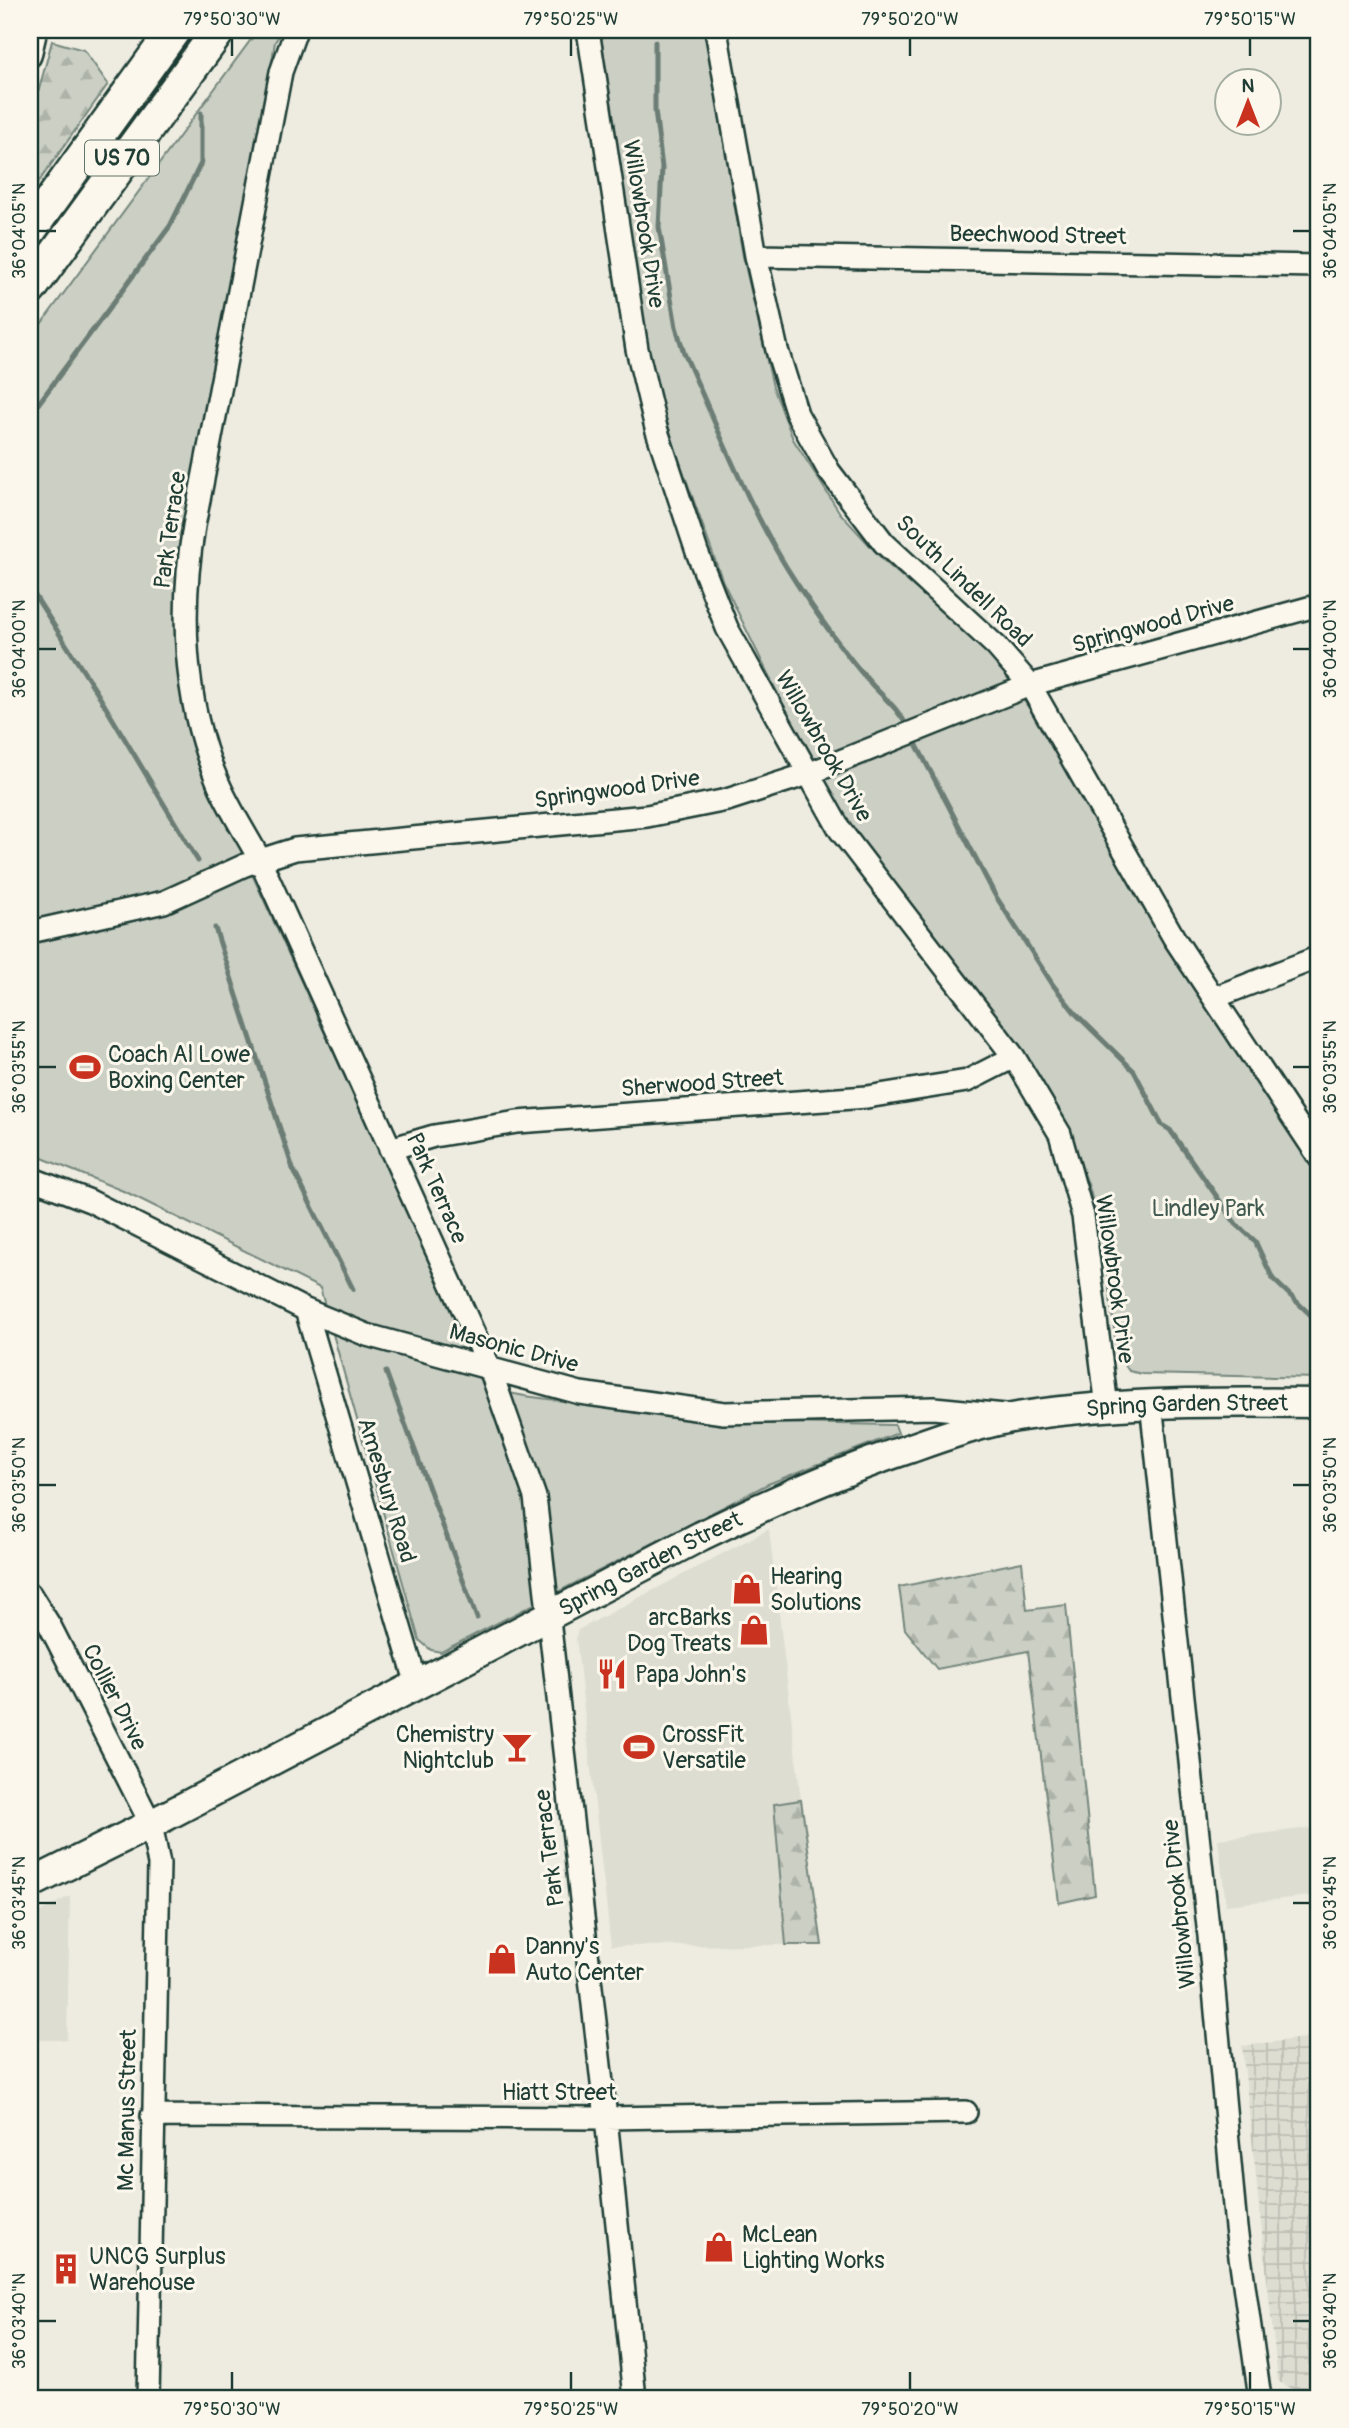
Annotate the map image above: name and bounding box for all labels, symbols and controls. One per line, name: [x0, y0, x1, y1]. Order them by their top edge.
text: 79°50'30"W: [183, 8, 281, 31]
text: 79°50'25"W: [524, 8, 618, 31]
text: 79°50'20"W: [861, 8, 959, 31]
text: 79°50'15"W: [1204, 8, 1296, 31]
north arrow: [1212, 66, 1282, 136]
text: N: [1242, 74, 1255, 98]
street label: Willowbrook Drive: [616, 138, 672, 311]
road number: US 70: [85, 140, 159, 176]
text: 36°04'05"N: [8, 183, 31, 279]
text: 36°04'05"N: [1319, 183, 1342, 279]
street label: Beechwood Street: [949, 219, 1127, 251]
street label: Park Terrace: [147, 469, 193, 591]
street label: South Lindell Road: [890, 509, 1038, 653]
street label: Springwood Drive: [1069, 588, 1238, 660]
text: 36°04'00"N: [8, 600, 31, 698]
text: 36°04'00"N: [1319, 600, 1342, 698]
street label: Willowbrook Drive: [769, 665, 879, 827]
street label: Springwood Drive: [533, 763, 702, 815]
text: 36°03'55"N: [8, 1020, 31, 1114]
text: 36°03'55"N: [1319, 1020, 1342, 1114]
place label: Coach Al Lowe Boxing Center: [108, 1040, 251, 1095]
sports icon: Coach Al Lowe Boxing Center: [68, 1050, 102, 1084]
street label: Sherwood Street: [620, 1063, 785, 1103]
street label: Park Terrace: [400, 1128, 475, 1248]
street label: Willowbrook Drive: [1089, 1193, 1141, 1366]
park label: Lindley Park: [1151, 1194, 1265, 1223]
street label: Masonic Drive: [446, 1317, 582, 1379]
street label: Spring Garden Street: [1085, 1388, 1289, 1423]
street label: Amesbury Road: [351, 1414, 423, 1566]
text: 36°03'50"N: [8, 1437, 31, 1533]
text: 36°03'50"N: [1319, 1437, 1342, 1533]
street label: Spring Garden Street: [553, 1504, 747, 1623]
place label: Hearing Solutions: [770, 1562, 861, 1617]
shop icon: Hearing Solutions: [730, 1572, 764, 1606]
place label: arcBarks Dog Treats: [627, 1603, 731, 1658]
shop icon: arcBarks Dog Treats: [737, 1613, 771, 1647]
street label: Collier Drive: [76, 1639, 154, 1756]
restaurant icon: Papa John's: [595, 1657, 629, 1691]
place label: Papa John's: [635, 1660, 746, 1689]
place label: Chemistry Nightclub: [396, 1720, 494, 1775]
place label: CrossFit Versatile: [662, 1720, 746, 1775]
bar icon: Chemistry Nightclub: [500, 1730, 534, 1764]
sports icon: CrossFit Versatile: [622, 1730, 656, 1764]
street label: Park Terrace: [527, 1787, 571, 1908]
street label: Willowbrook Drive: [1156, 1817, 1202, 1990]
text: 36°03'45"N: [8, 1856, 31, 1950]
text: 36°03'45"N: [1319, 1856, 1342, 1950]
place label: Danny's Auto Center: [525, 1932, 644, 1987]
shop icon: Danny's Auto Center: [485, 1942, 519, 1976]
street label: Mc Manus Street: [111, 2028, 143, 2191]
street label: Hiatt Street: [502, 2078, 617, 2107]
place label: McLean Lighting Works: [742, 2220, 884, 2275]
shop icon: McLean Lighting Works: [702, 2230, 736, 2264]
place label: UNCG Surplus Warehouse: [89, 2242, 226, 2297]
building icon: UNCG Surplus Warehouse: [49, 2252, 83, 2286]
text: 36°03'40"N: [8, 2273, 31, 2369]
text: 36°03'40"N: [1319, 2273, 1342, 2369]
text: 79°50'30"W: [183, 2398, 281, 2421]
text: 79°50'25"W: [524, 2398, 618, 2421]
text: 79°50'20"W: [861, 2398, 959, 2421]
text: 79°50'15"W: [1204, 2398, 1296, 2421]

